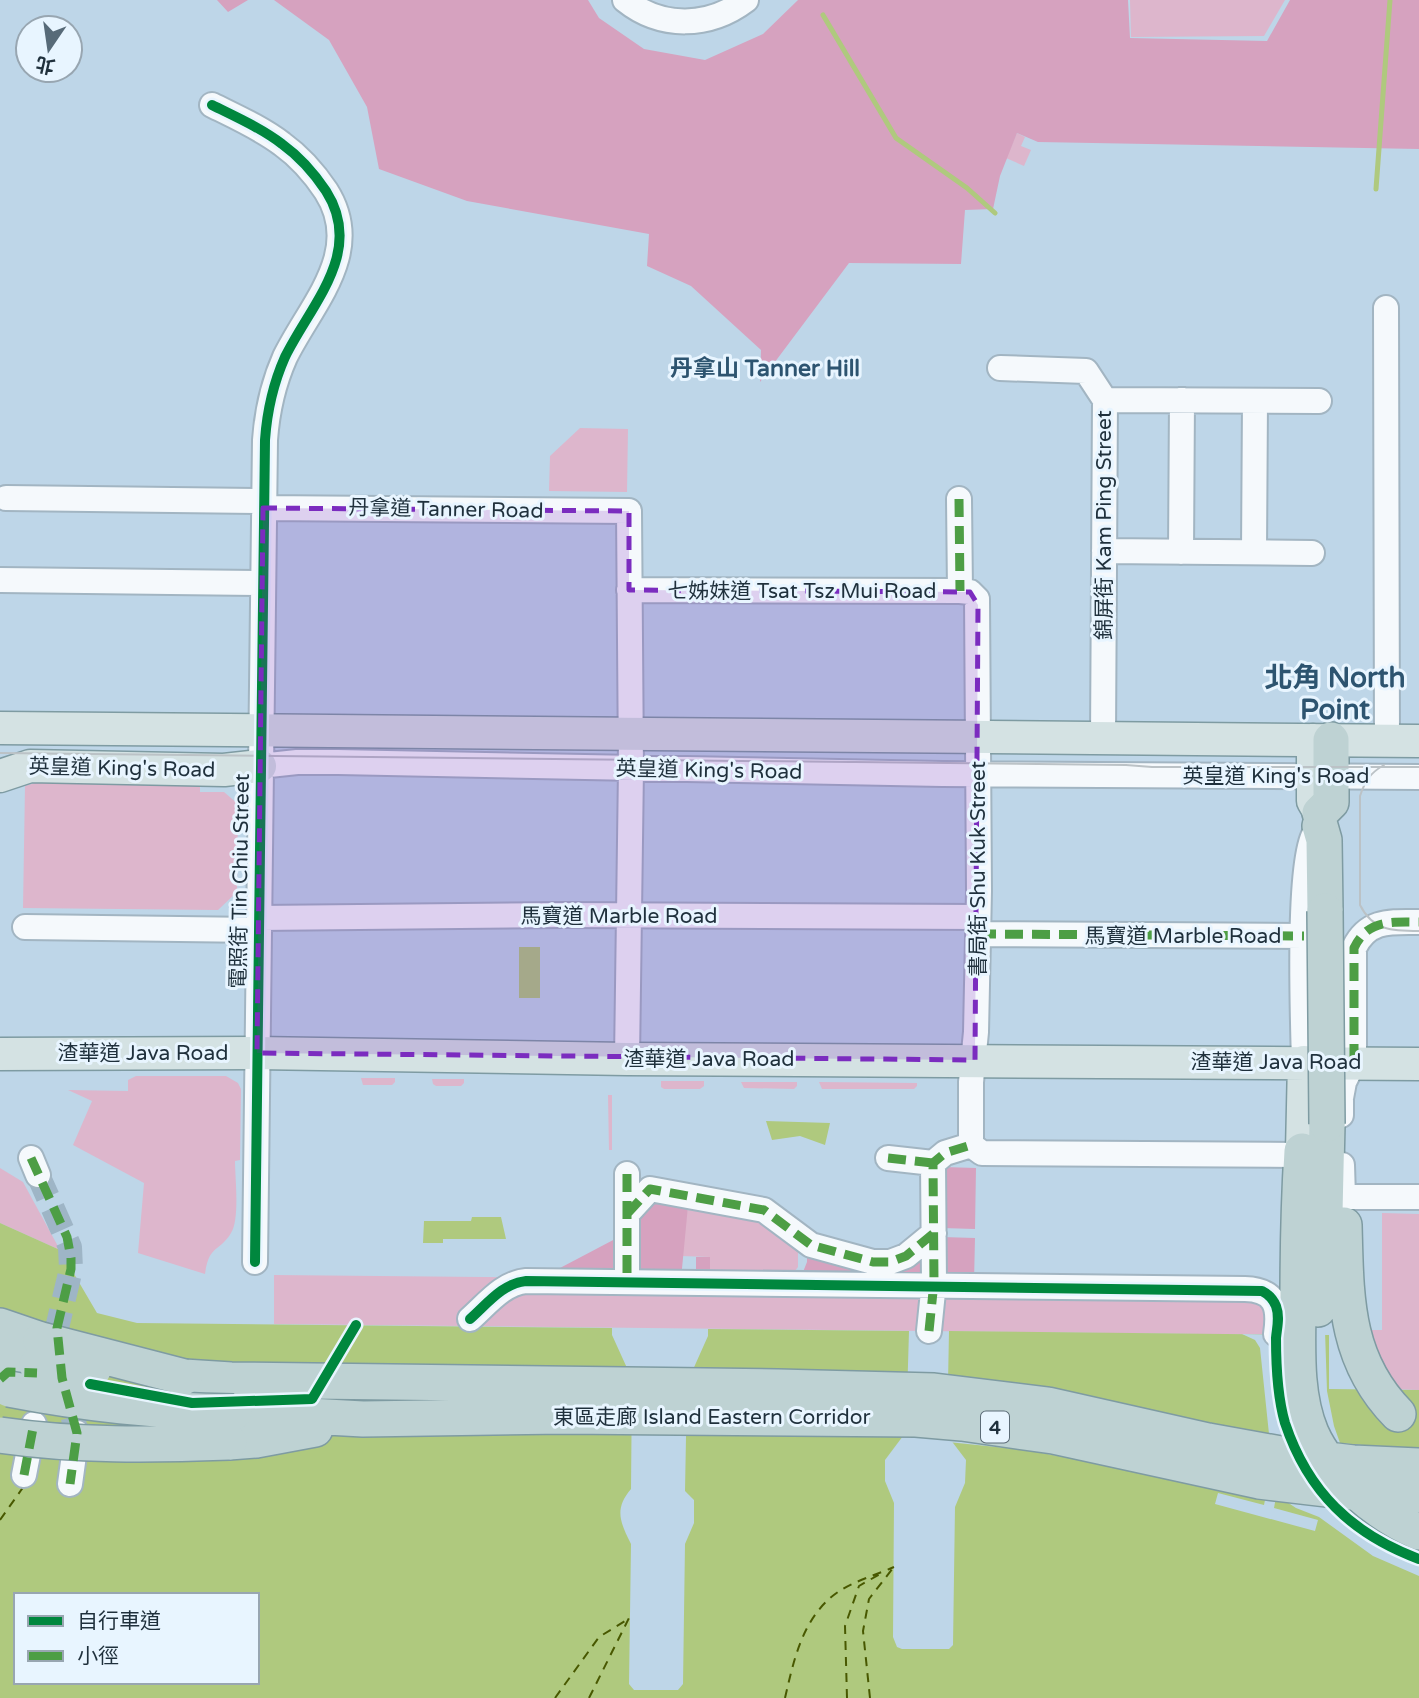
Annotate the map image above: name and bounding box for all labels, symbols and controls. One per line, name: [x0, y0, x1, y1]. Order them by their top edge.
north arrow: [14, 14, 84, 84]
text: 北: [34, 52, 57, 77]
district label: 丹拿山 Tanner Hill: [670, 355, 860, 383]
street label: 錦屏街 Kam Ping Street: [1092, 410, 1117, 640]
street label: 丹拿道 Tanner Road: [348, 495, 544, 524]
street label: 七姊妹道 Tsat Tsz Mui Road: [667, 579, 937, 604]
district label: 北角 North Point: [1265, 661, 1405, 727]
street label: 英皇道 King's Road: [28, 754, 216, 783]
street label: 英皇道 King's Road: [615, 756, 803, 785]
street label: 書局街 Shu Kuk Street: [966, 761, 991, 977]
street label: 英皇道 King's Road: [1183, 764, 1369, 789]
street label: 電照街 Tin Chiu Street: [226, 773, 255, 989]
street label: 馬寶道 Marble Road: [520, 904, 718, 929]
street label: 馬寶道 Marble Road: [1084, 924, 1282, 949]
street label: 渣華道 Java Road: [58, 1041, 228, 1066]
street label: 渣華道 Java Road: [624, 1047, 794, 1072]
street label: 渣華道 Java Road: [1191, 1050, 1361, 1075]
street label: 東區走廊 Island Eastern Corridor: [553, 1405, 871, 1430]
road number: 4: [981, 1412, 1009, 1442]
legend: [14, 1593, 259, 1684]
text: 自行車道: [77, 1609, 161, 1634]
text: 小徑: [77, 1644, 119, 1669]

